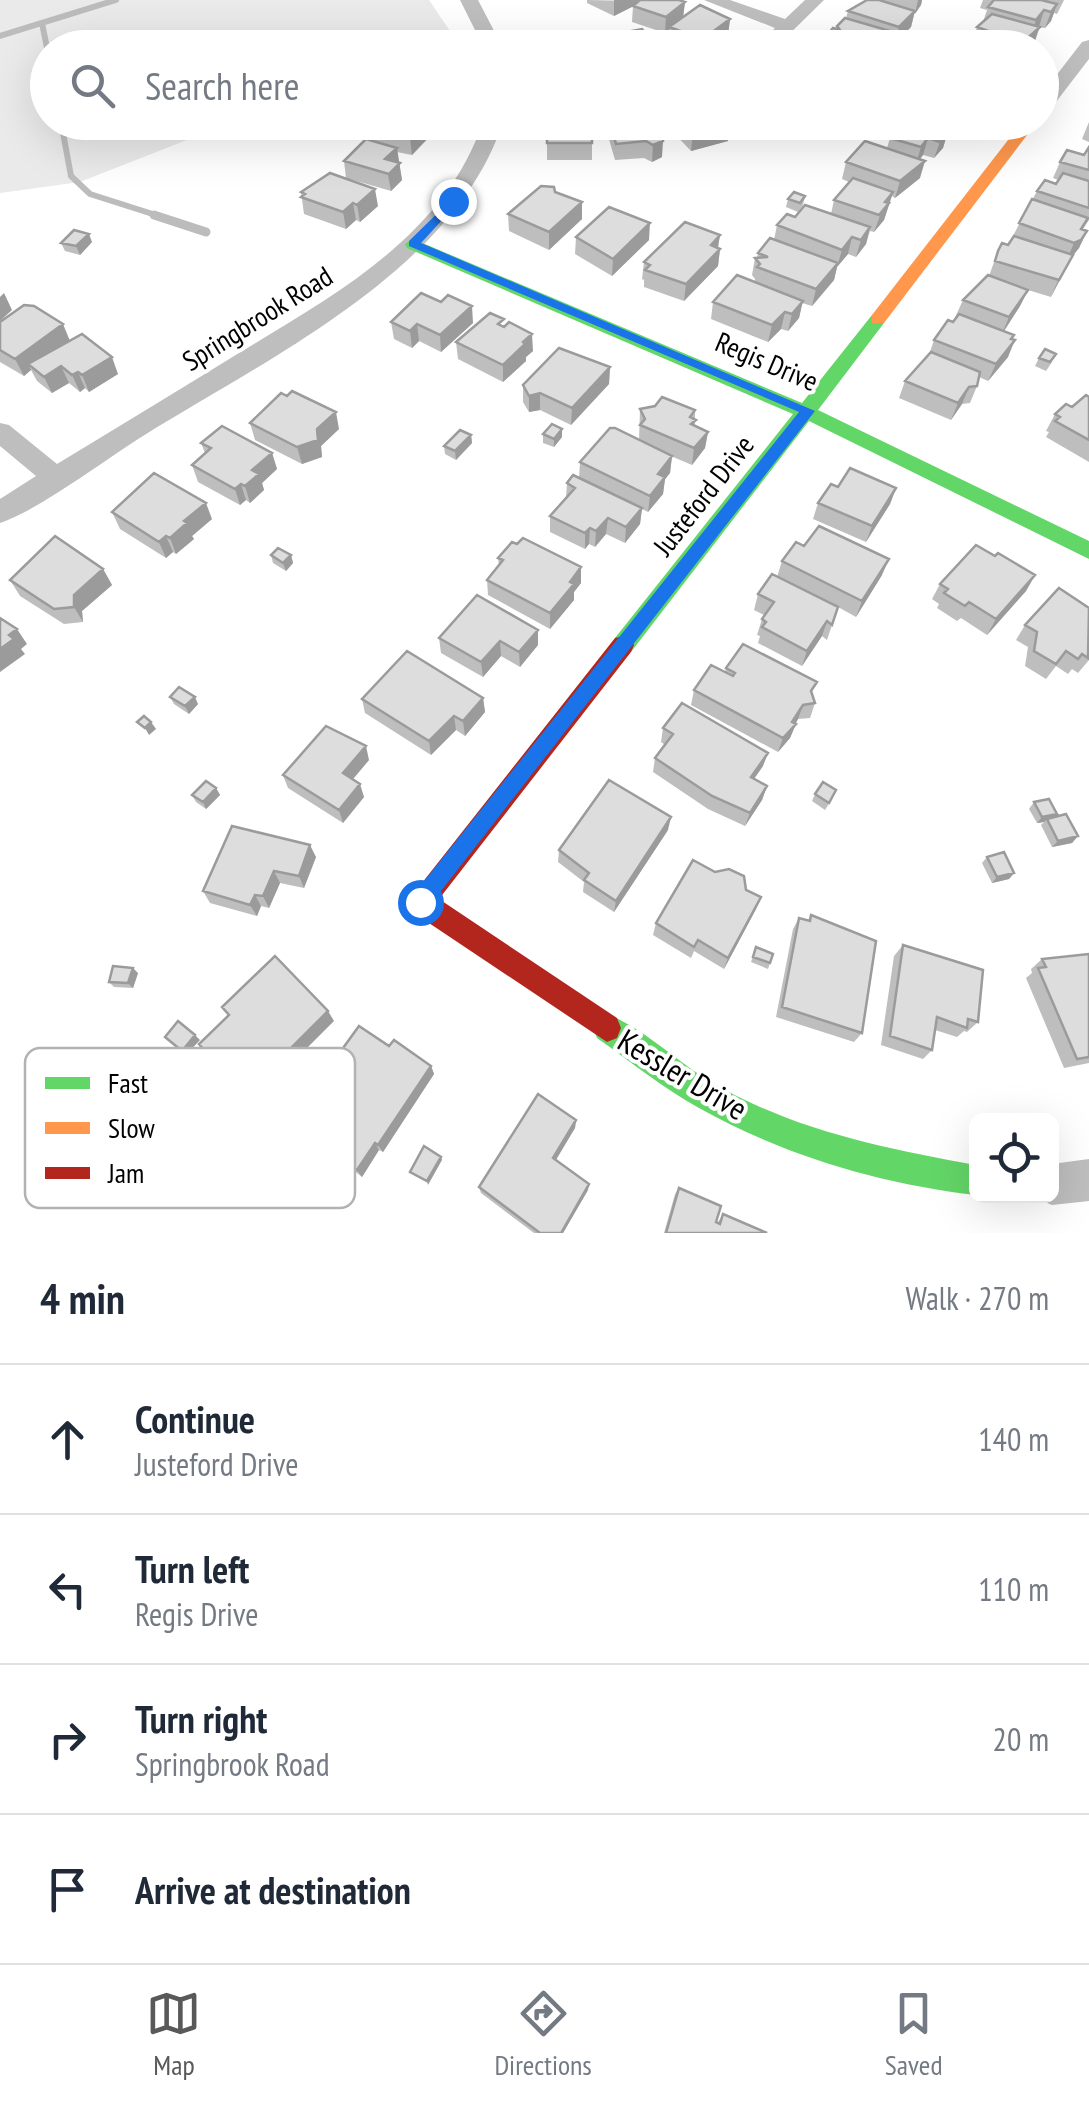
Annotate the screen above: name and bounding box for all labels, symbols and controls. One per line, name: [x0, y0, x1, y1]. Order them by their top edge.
search box: [30, 30, 1059, 140]
icon: search: [65, 58, 120, 113]
text: Search here: [145, 61, 299, 110]
route end: [431, 179, 477, 225]
street label: Springbrook Road: [175, 257, 339, 379]
street label: Regis Drive: [710, 323, 824, 399]
street label: Justeford Drive: [644, 427, 762, 564]
route start: [398, 880, 444, 926]
street label: Kessler Drive: [611, 1019, 755, 1129]
legend: [25, 1048, 355, 1208]
text: Fast: [108, 1064, 148, 1101]
text: Slow: [108, 1109, 155, 1146]
map controls: [969, 1113, 1059, 1203]
button: locate: [969, 1113, 1059, 1203]
text: Jam: [107, 1154, 144, 1191]
text: 4 min: [40, 1271, 125, 1326]
text: Walk · 270 m: [905, 1277, 1049, 1319]
text: Continue: [135, 1394, 255, 1443]
icon: ahead: [40, 1412, 95, 1467]
text: 140 m: [978, 1418, 1049, 1460]
text: Justeford Drive: [135, 1443, 299, 1485]
text: Turn left: [135, 1544, 249, 1593]
icon: left: [40, 1562, 95, 1617]
text: 110 m: [978, 1568, 1049, 1610]
text: Regis Drive: [135, 1593, 259, 1635]
text: Turn right: [135, 1694, 267, 1743]
icon: right: [40, 1712, 95, 1767]
text: 20 m: [993, 1718, 1049, 1760]
text: Springbrook Road: [135, 1743, 330, 1785]
icon: arrive: [40, 1862, 95, 1917]
text: Arrive at destination: [135, 1865, 411, 1914]
tab: Map: [146, 1986, 201, 2083]
tab: Directions: [494, 1986, 592, 2083]
tab: Saved: [885, 1986, 943, 2083]

